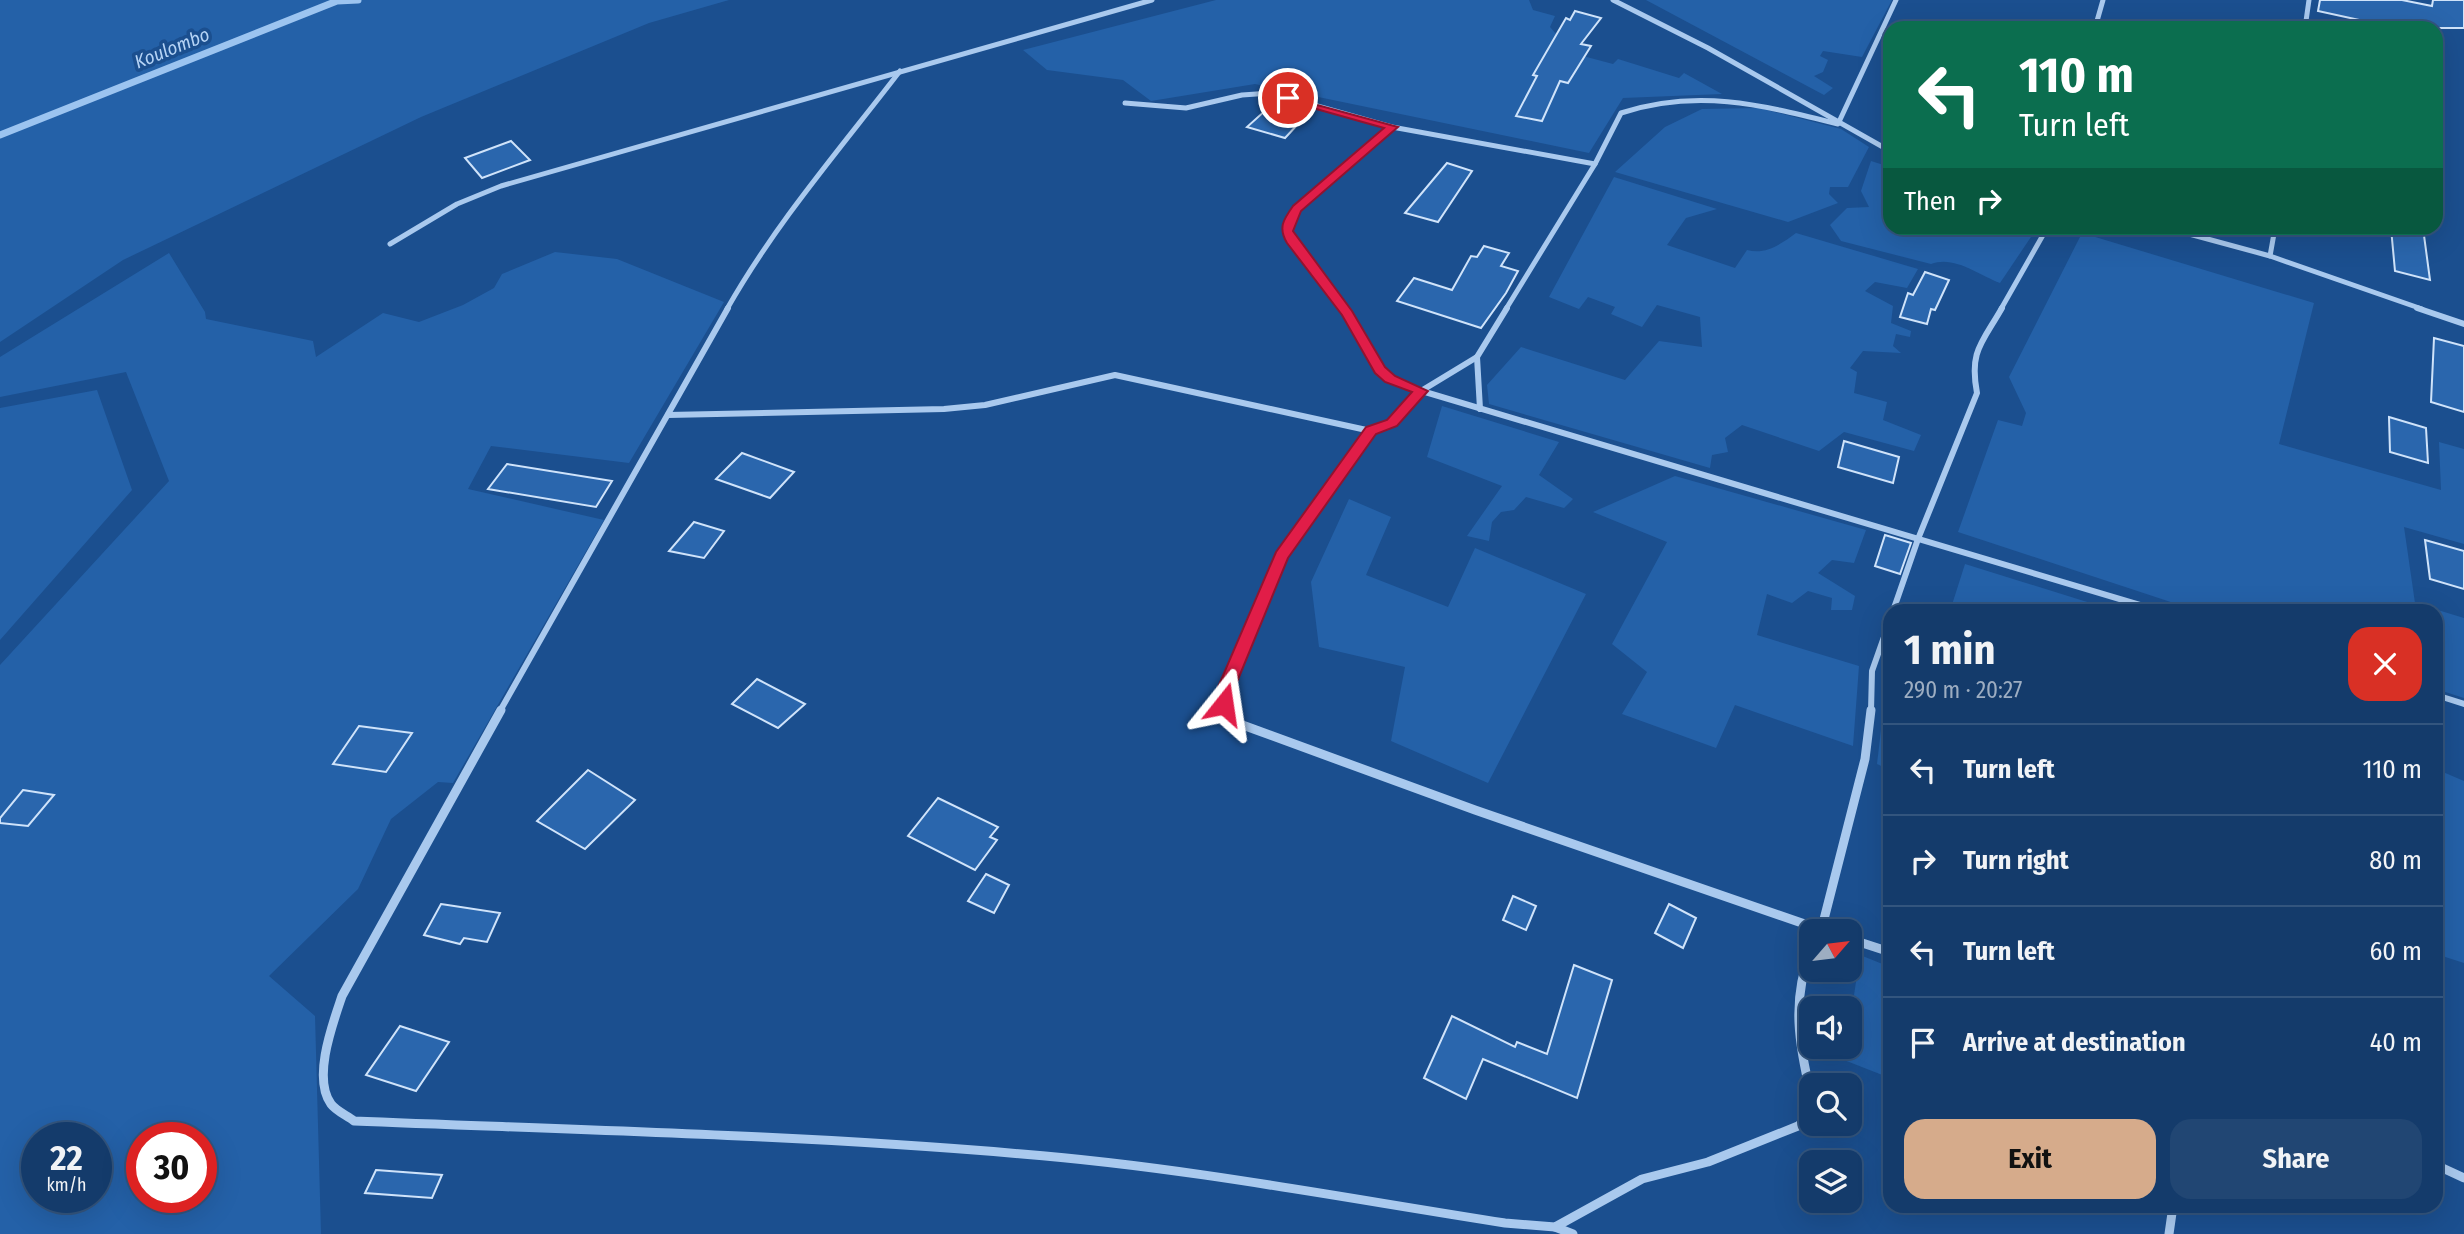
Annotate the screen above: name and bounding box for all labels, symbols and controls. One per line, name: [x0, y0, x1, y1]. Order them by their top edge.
water label: Koulombo: [131, 23, 213, 73]
text: 110 m: [2019, 46, 2134, 105]
icon: left: [1904, 49, 1995, 140]
pin: [1258, 68, 1318, 128]
icon: arrive: [1269, 79, 1307, 117]
text: Turn left: [2019, 106, 2129, 144]
icon: right: [1970, 182, 2008, 220]
text: Then: [1904, 186, 1956, 217]
text: 1 min: [1904, 625, 1995, 675]
button: close: [2348, 627, 2422, 701]
position arrow: [1187, 667, 1261, 741]
text: 290 m · 20:27: [1904, 676, 2022, 704]
icon: left: [1904, 751, 1942, 789]
text: Turn left: [1963, 754, 2055, 785]
text: 110 m: [2362, 754, 2422, 785]
icon: right: [1904, 842, 1942, 880]
text: Turn right: [1963, 845, 2069, 876]
text: 80 m: [2369, 845, 2422, 876]
north arrow: [1799, 919, 1862, 982]
map controls: [1799, 919, 1862, 1213]
icon: left: [1904, 933, 1942, 971]
text: Turn left: [1963, 936, 2055, 967]
text: 60 m: [2369, 936, 2422, 967]
button: sound: [1799, 996, 1862, 1059]
icon: arrive: [1904, 1024, 1942, 1062]
text: Arrive at destination: [1963, 1027, 2186, 1058]
text: 40 m: [2370, 1027, 2422, 1058]
button: search: [1799, 1073, 1862, 1136]
button: Exit: [1904, 1119, 2156, 1199]
button: Share: [2170, 1119, 2422, 1199]
speed limit sign: 30: [126, 1122, 217, 1213]
text: 22: [50, 1137, 83, 1179]
button: layers: [1799, 1150, 1862, 1213]
text: km/h: [46, 1174, 87, 1196]

